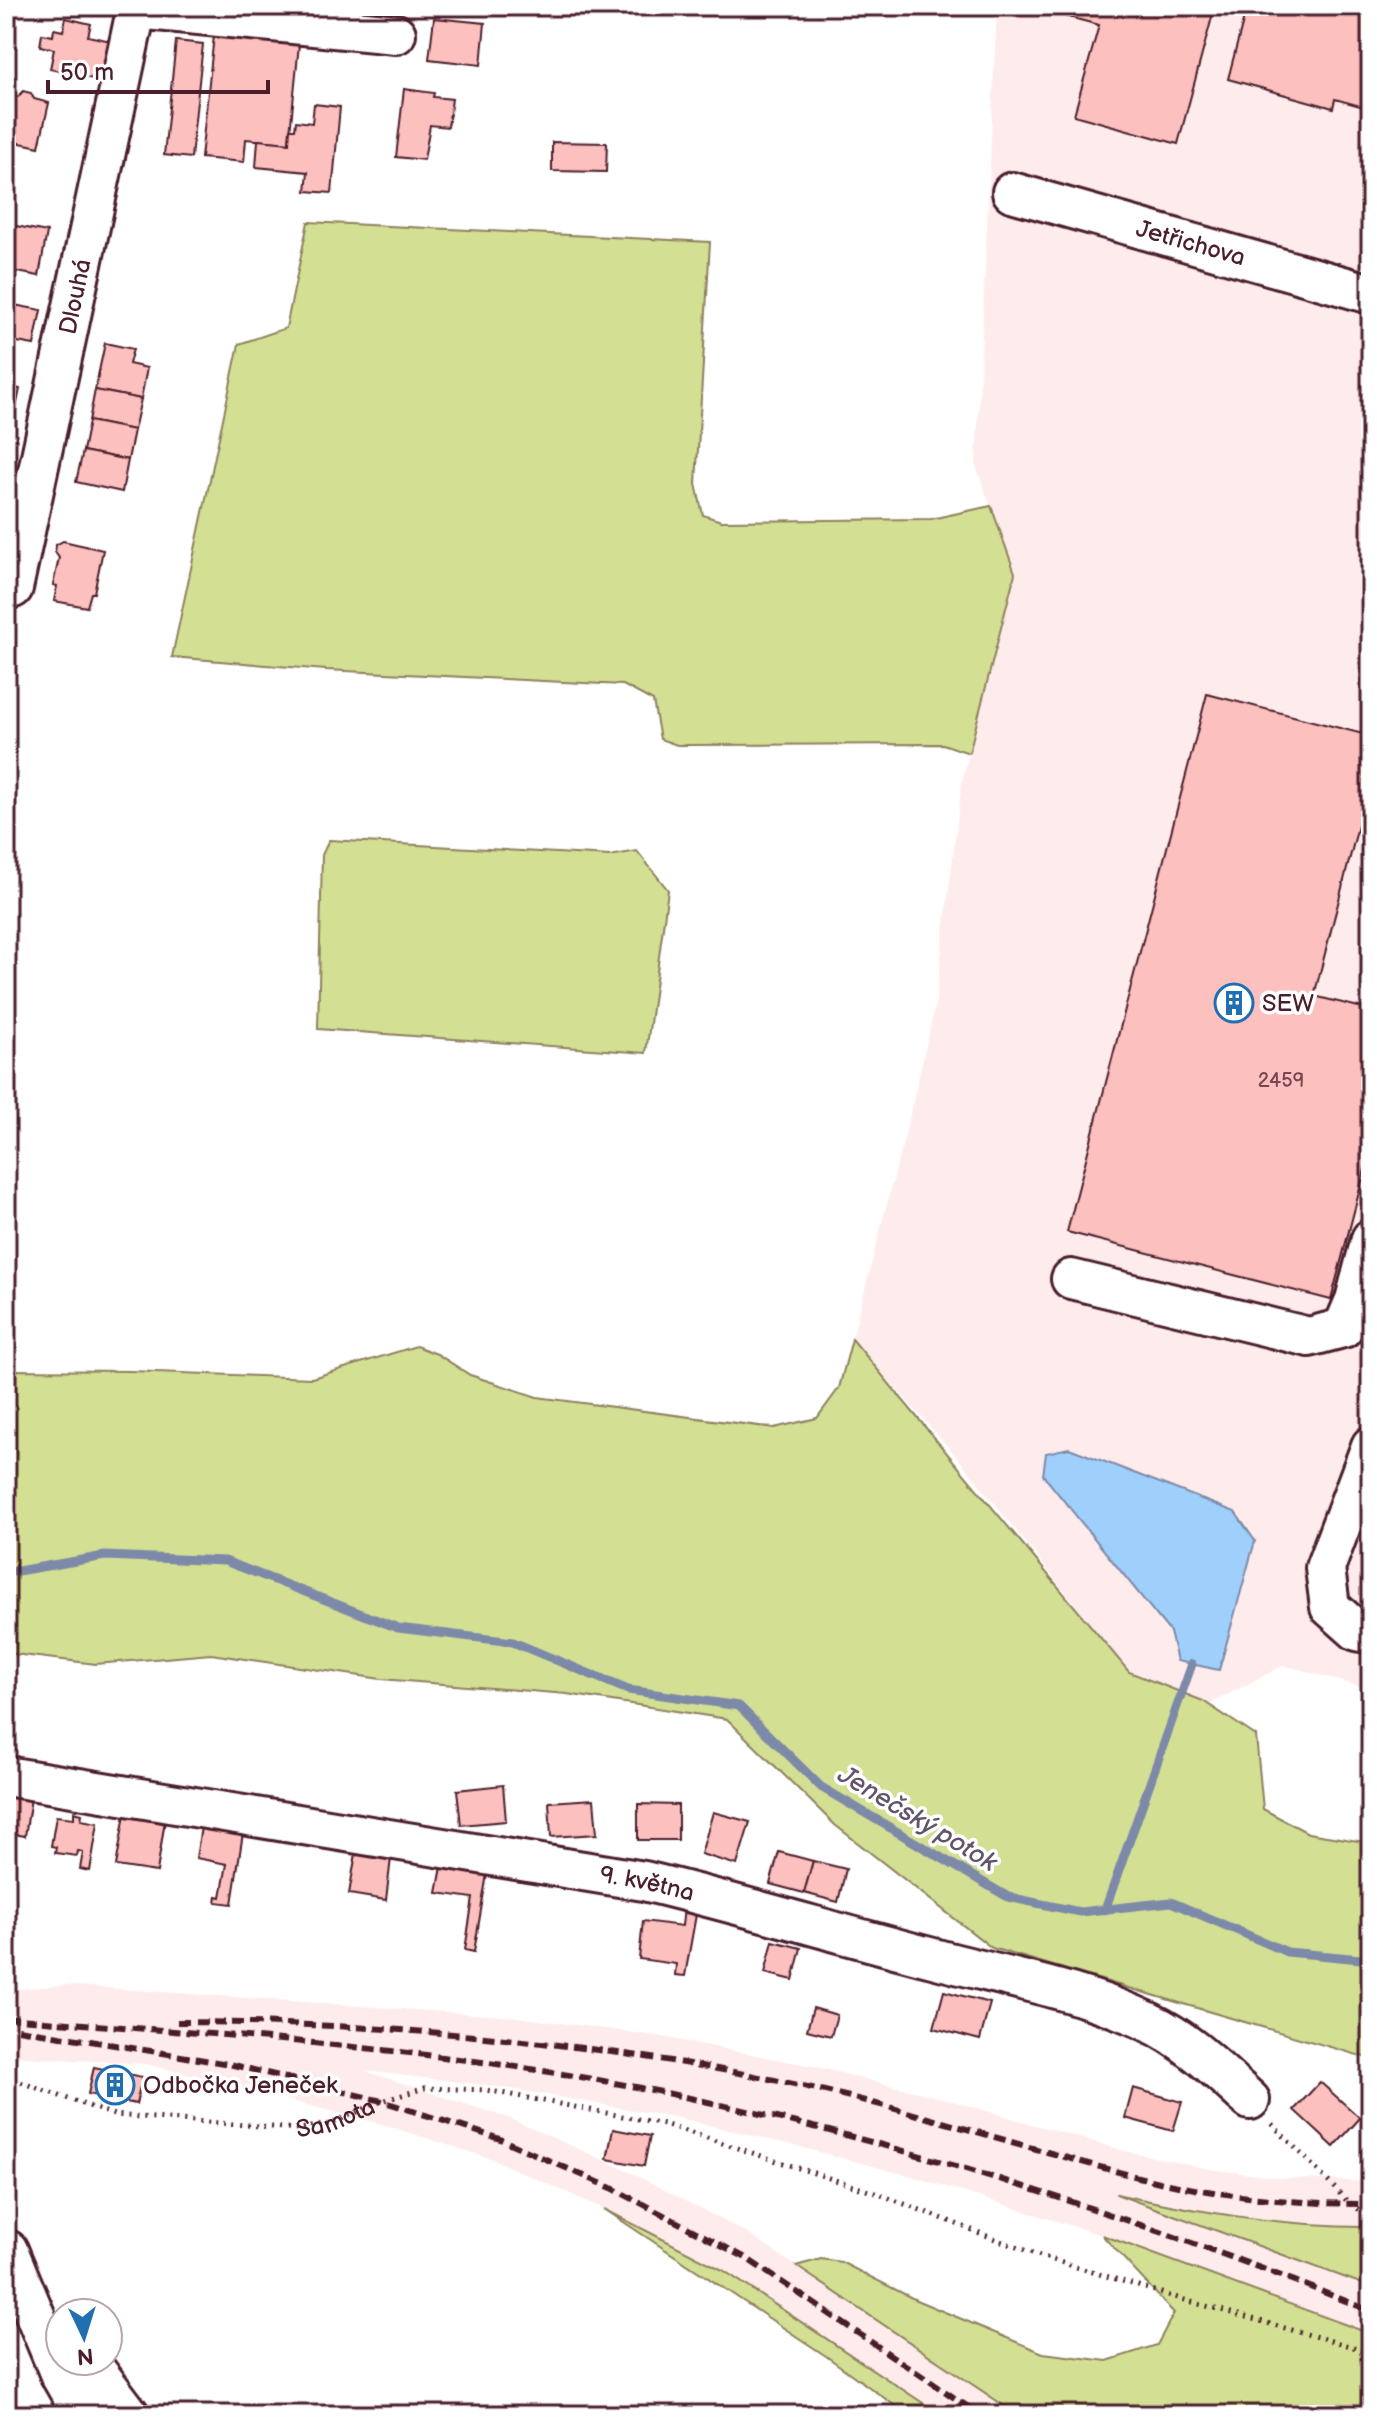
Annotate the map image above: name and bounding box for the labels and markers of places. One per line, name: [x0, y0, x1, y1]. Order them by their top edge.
building icon: SEW: [1213, 982, 1255, 1024]
place label: SEW: [1262, 989, 1314, 1018]
building icon: Odbočka Jeneček: [94, 2064, 136, 2106]
place label: Odbočka Jeneček: [143, 2071, 338, 2100]

